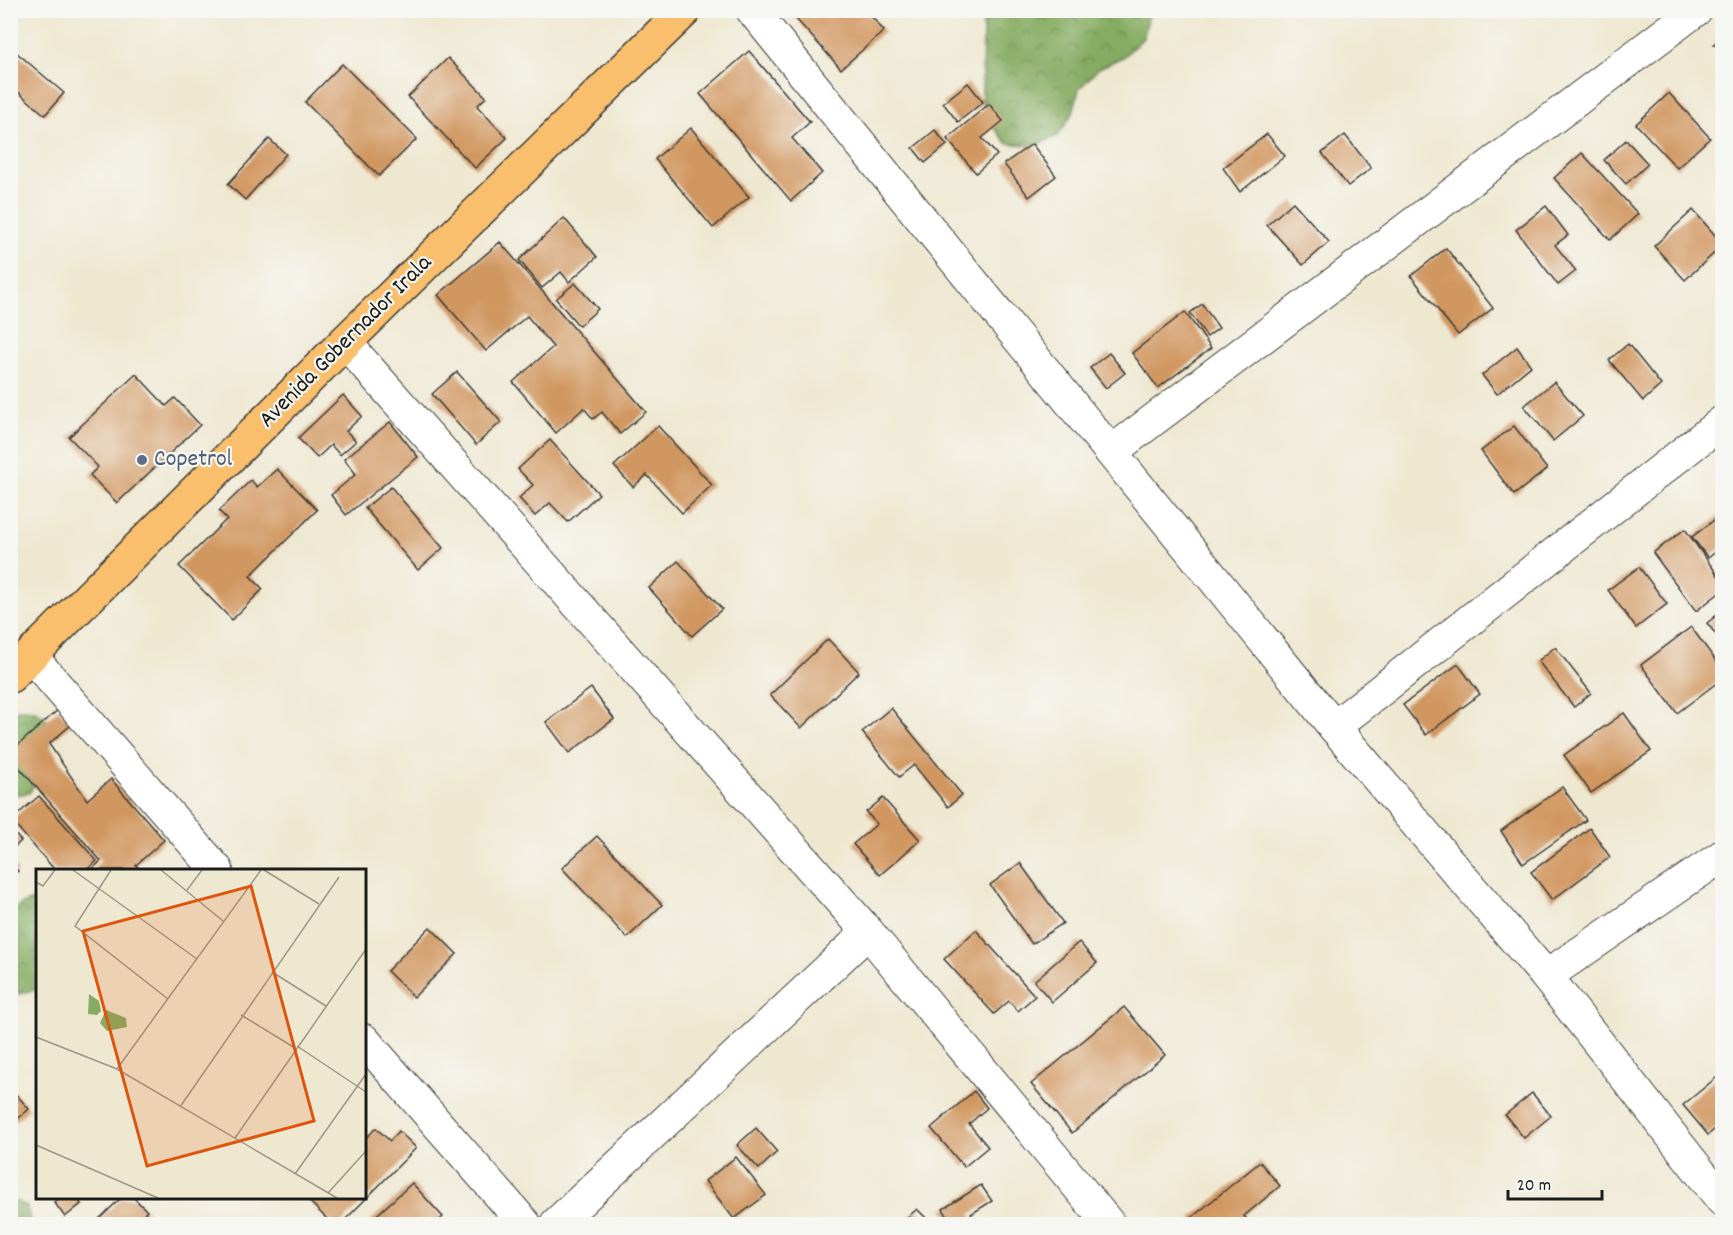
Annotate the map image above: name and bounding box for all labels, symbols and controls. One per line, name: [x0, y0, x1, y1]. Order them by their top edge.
street label: Avenida Gobernador Irala: [252, 247, 441, 436]
place label: Copetrol: [154, 443, 233, 477]
marker: Copetrol: [135, 453, 149, 467]
inset map: [36, 869, 366, 1199]
scale bar: [1508, 1163, 1602, 1201]
text: 20 m: [1517, 1174, 1551, 1199]

